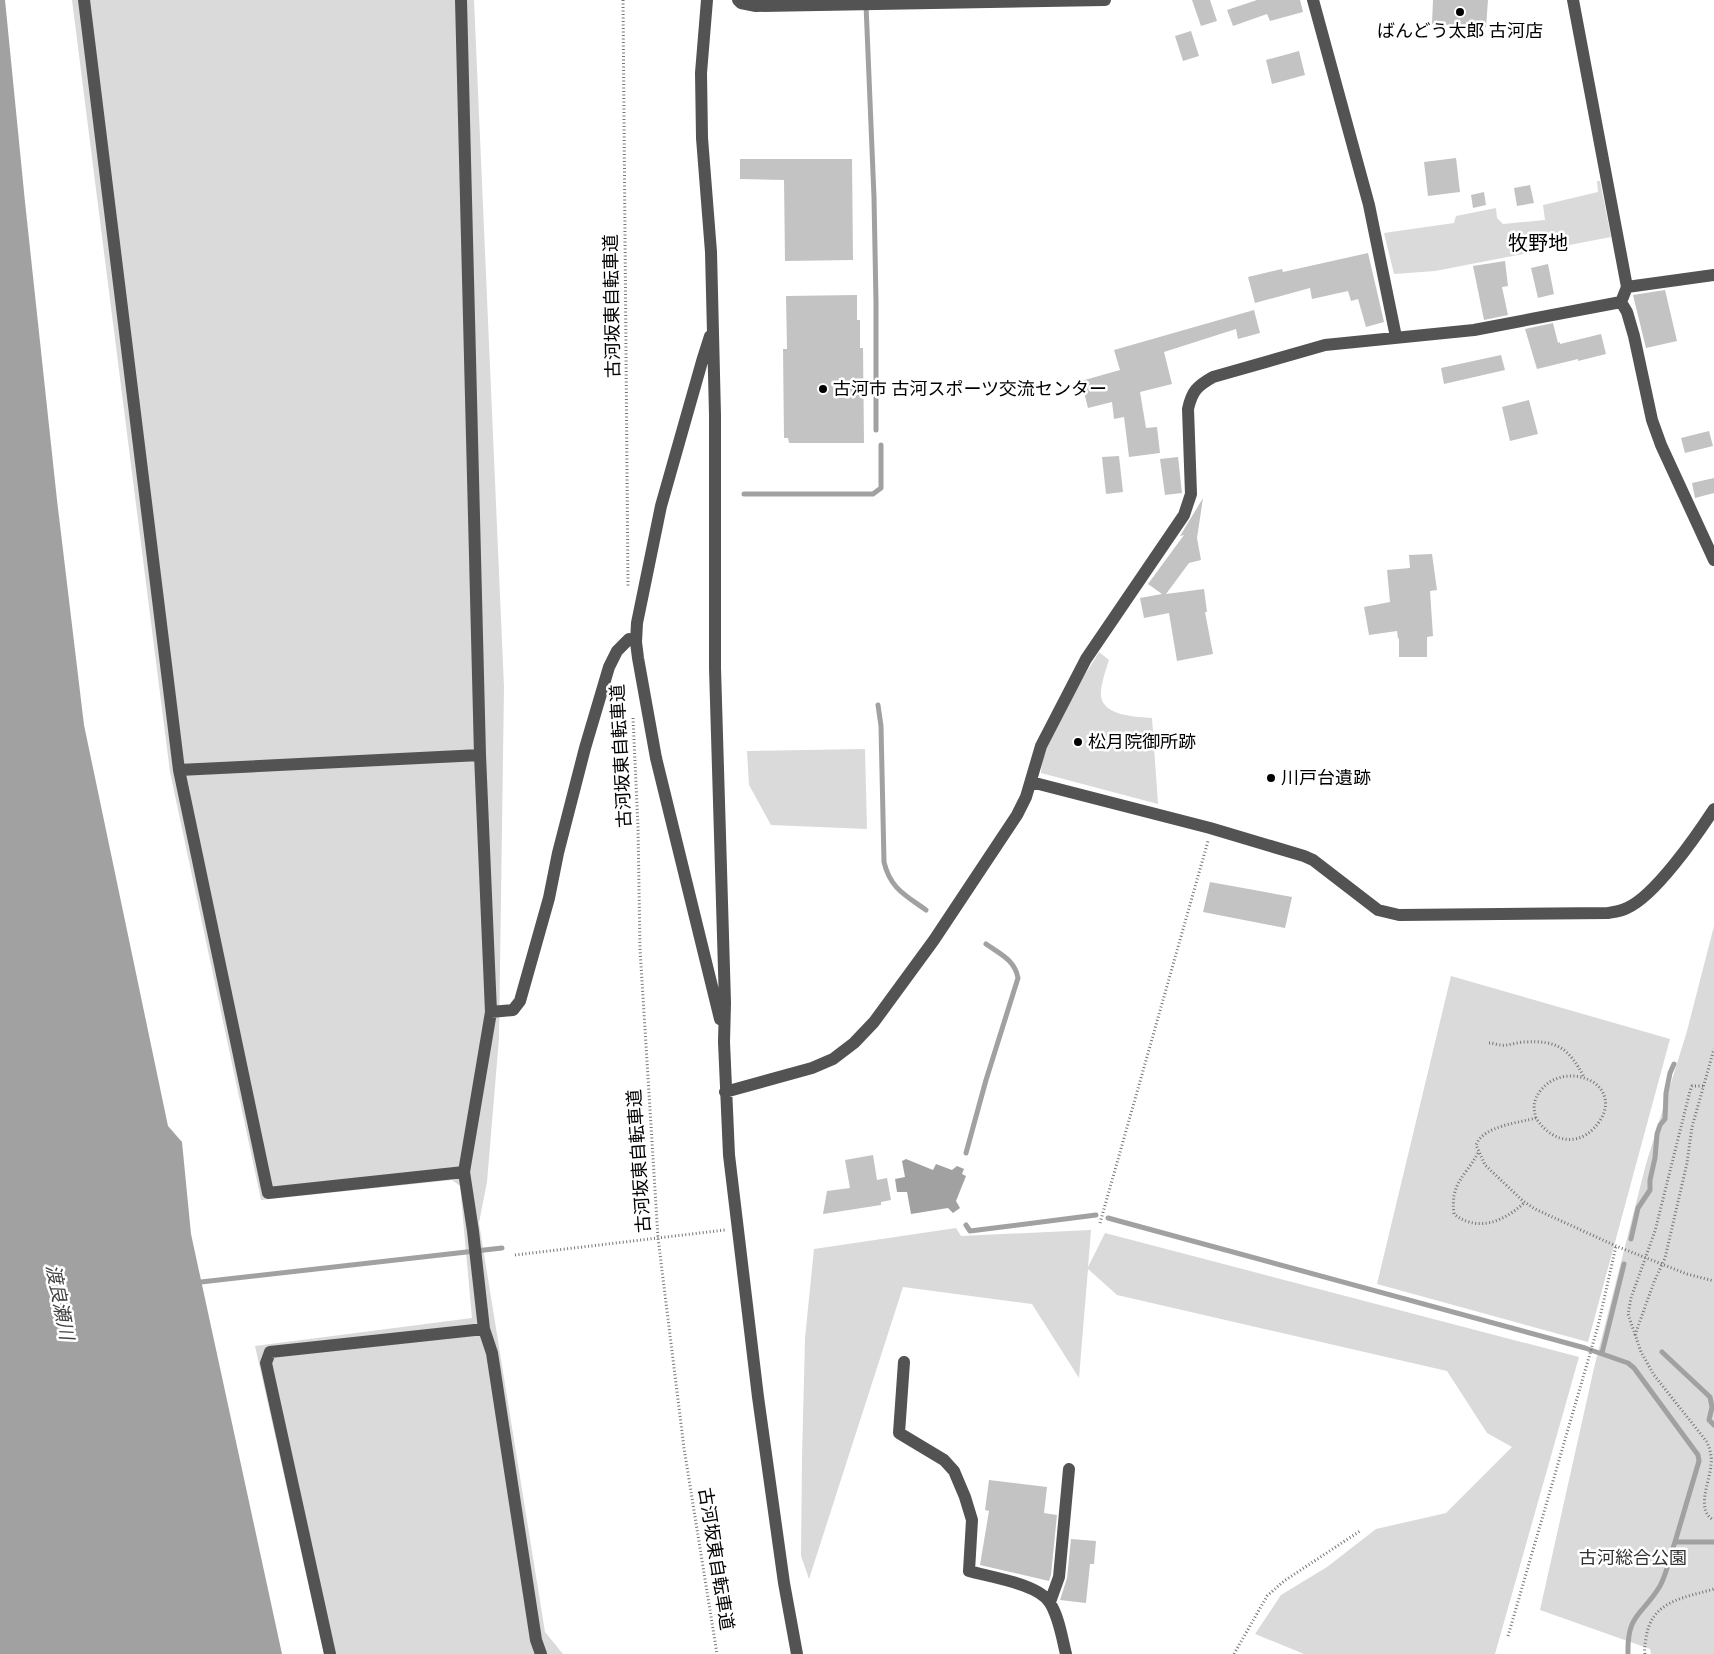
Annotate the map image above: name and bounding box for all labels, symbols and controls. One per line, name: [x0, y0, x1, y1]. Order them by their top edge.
marker: ばんどう太郎 古河店: [1454, 6, 1466, 18]
place label: ばんどう太郎 古河店: [1377, 20, 1543, 42]
district label: 牧野地: [1508, 231, 1568, 255]
street label: 古河坂東自転車道: [600, 234, 624, 378]
place label: 古河市 古河スポーツ交流センター: [833, 378, 1107, 400]
marker: 古河市 古河スポーツ交流センター: [817, 383, 829, 395]
street label: 古河坂東自転車道: [606, 684, 636, 828]
place label: 松月院御所跡: [1088, 731, 1196, 753]
marker: 松月院御所跡: [1072, 736, 1084, 748]
place label: 川戸台遺跡: [1281, 767, 1371, 789]
marker: 川戸台遺跡: [1265, 772, 1277, 784]
street label: 古河坂東自転車道: [623, 1088, 655, 1234]
water label: 渡良瀬川: [41, 1262, 79, 1343]
street label: 古河坂東自転車道: [694, 1486, 738, 1632]
park label: 古河総合公園: [1579, 1547, 1687, 1569]

